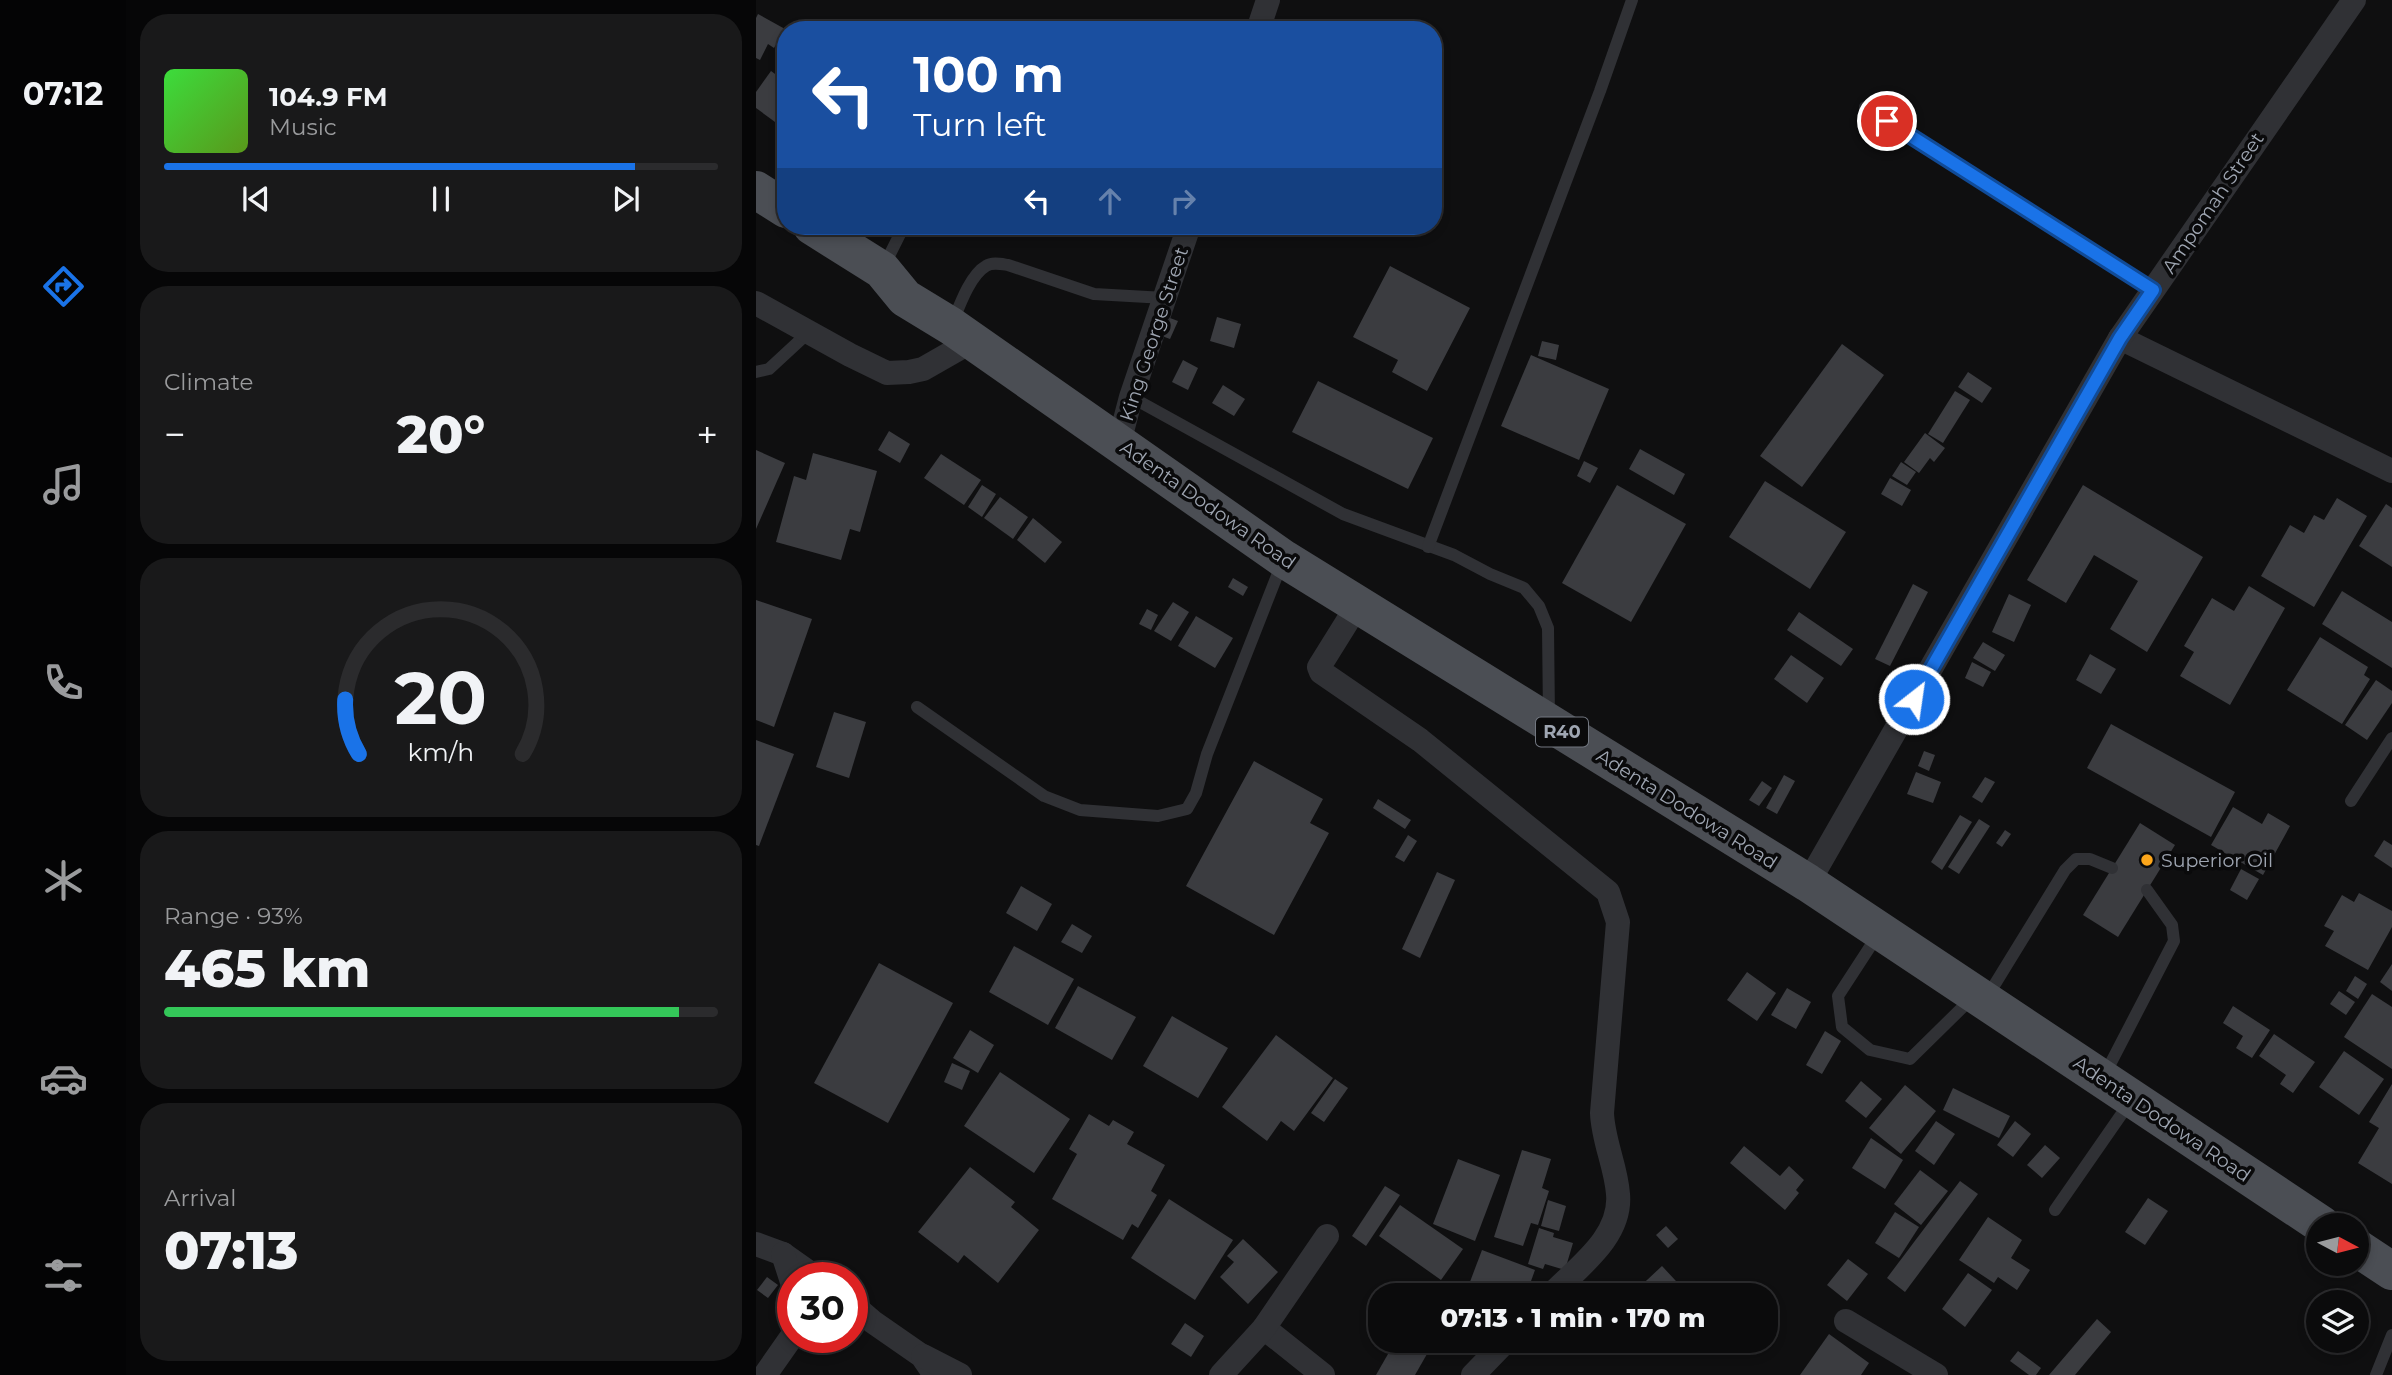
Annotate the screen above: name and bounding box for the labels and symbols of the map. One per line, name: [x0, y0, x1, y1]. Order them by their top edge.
pin: [1857, 91, 1917, 151]
street label: Ampomah Street: [2157, 128, 2269, 278]
street label: King George Street: [1115, 244, 1193, 424]
street label: Adenta Dodowa Road: [1116, 436, 1300, 574]
position arrow: [1877, 662, 1951, 736]
road number: R40: [1536, 718, 1588, 746]
street label: Adenta Dodowa Road: [1592, 744, 1782, 874]
place label: Superior Oil: [2161, 849, 2273, 872]
marker: Superior Oil: [2139, 852, 2155, 868]
street label: Adenta Dodowa Road: [2069, 1051, 2255, 1187]
north arrow: [2306, 1213, 2370, 1276]
speed limit sign: 30: [777, 1262, 868, 1353]

